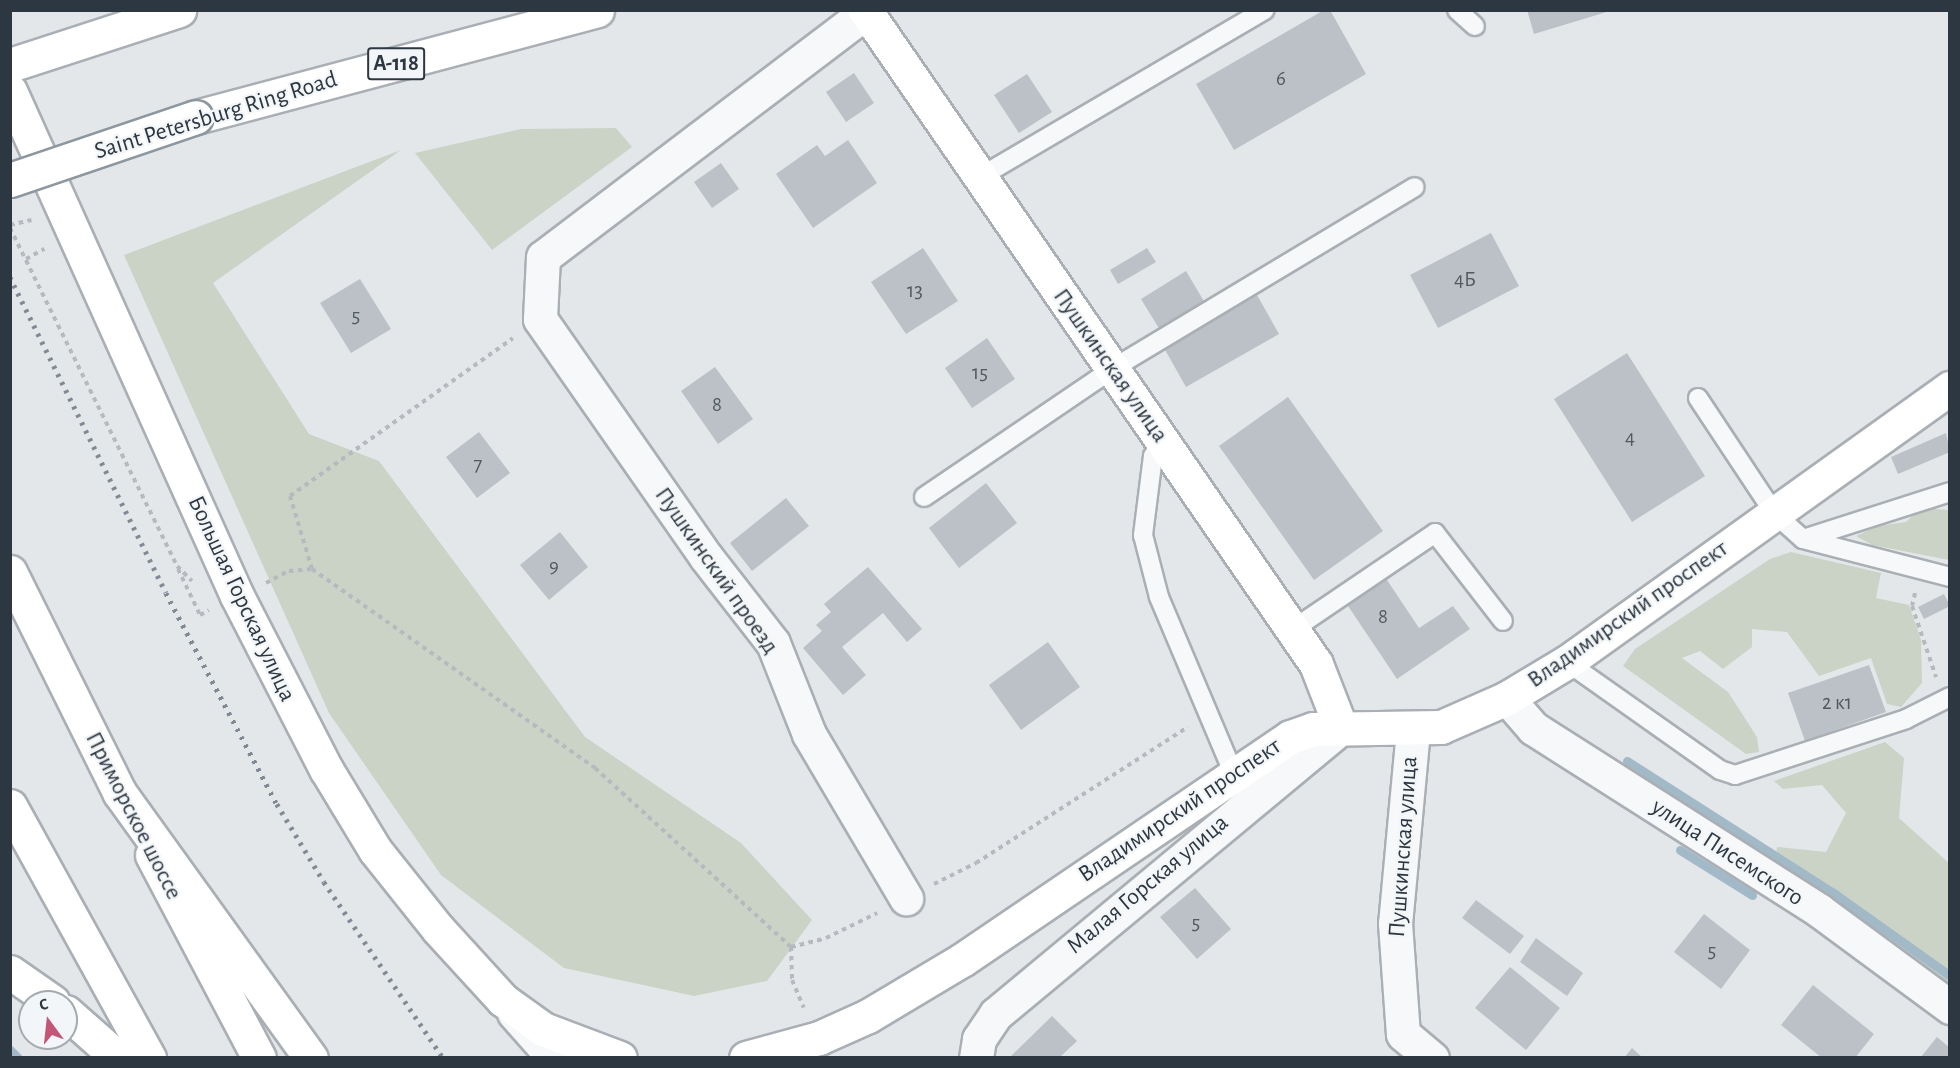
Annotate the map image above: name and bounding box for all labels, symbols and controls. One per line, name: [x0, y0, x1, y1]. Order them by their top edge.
road number: А-118: [366, 45, 426, 83]
street label: Saint Petersburg Ring Road: [91, 65, 341, 167]
house number: 6: [1276, 66, 1286, 92]
house number: 4Б: [1454, 267, 1476, 293]
house number: 13: [907, 278, 923, 304]
street label: Пушкинская улица: [1046, 283, 1174, 449]
house number: 5: [352, 303, 360, 329]
house number: 15: [972, 360, 988, 386]
house number: 8: [712, 392, 722, 418]
house number: 4: [1625, 425, 1635, 451]
house number: 7: [474, 452, 482, 478]
street label: Пушкинский проезд: [648, 482, 784, 660]
street label: Большая Горская улица: [181, 491, 301, 707]
street label: Владимирский проспект: [1522, 535, 1734, 695]
house number: 9: [549, 553, 559, 579]
house number: 8: [1378, 604, 1388, 630]
house number: 2 к1: [1822, 690, 1852, 716]
street label: Приморское шоссе: [78, 727, 188, 905]
street label: Владимирский проспект: [1073, 732, 1287, 890]
street label: Пушкинская улица: [1383, 755, 1425, 939]
street label: улица Писемского: [1645, 793, 1809, 913]
street label: Малая Горская улица: [1061, 809, 1235, 961]
house number: 5: [1192, 910, 1200, 936]
house number: 5: [1708, 938, 1716, 964]
north arrow: [18, 990, 78, 1050]
text: С: [38, 996, 50, 1013]

